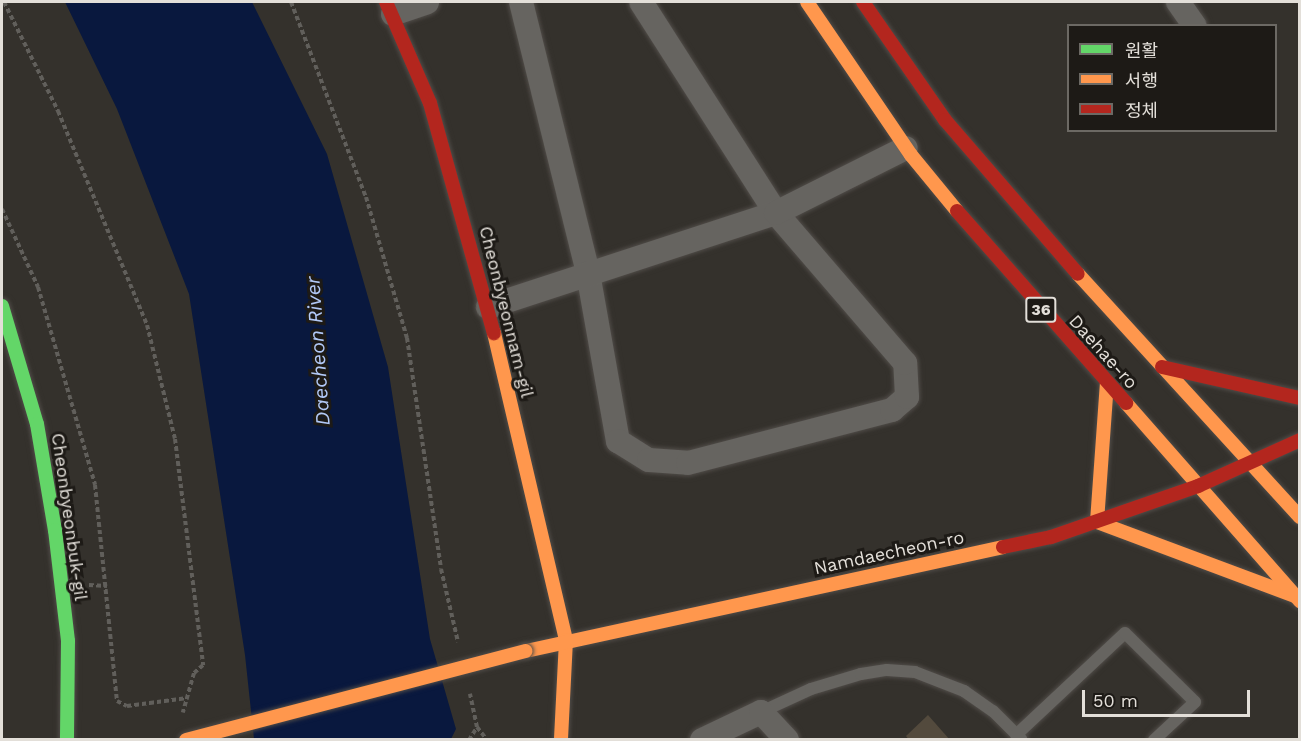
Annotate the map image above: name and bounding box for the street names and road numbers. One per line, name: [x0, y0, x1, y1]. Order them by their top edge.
street label: Cheonbyeonnam-gil: [474, 224, 538, 400]
road number: 36: [1024, 297, 1058, 323]
street label: Daehae-ro: [1064, 310, 1142, 394]
street label: Cheonbyeonbuk-gil: [47, 432, 91, 602]
street label: Namdaecheon-ro: [812, 527, 966, 579]

